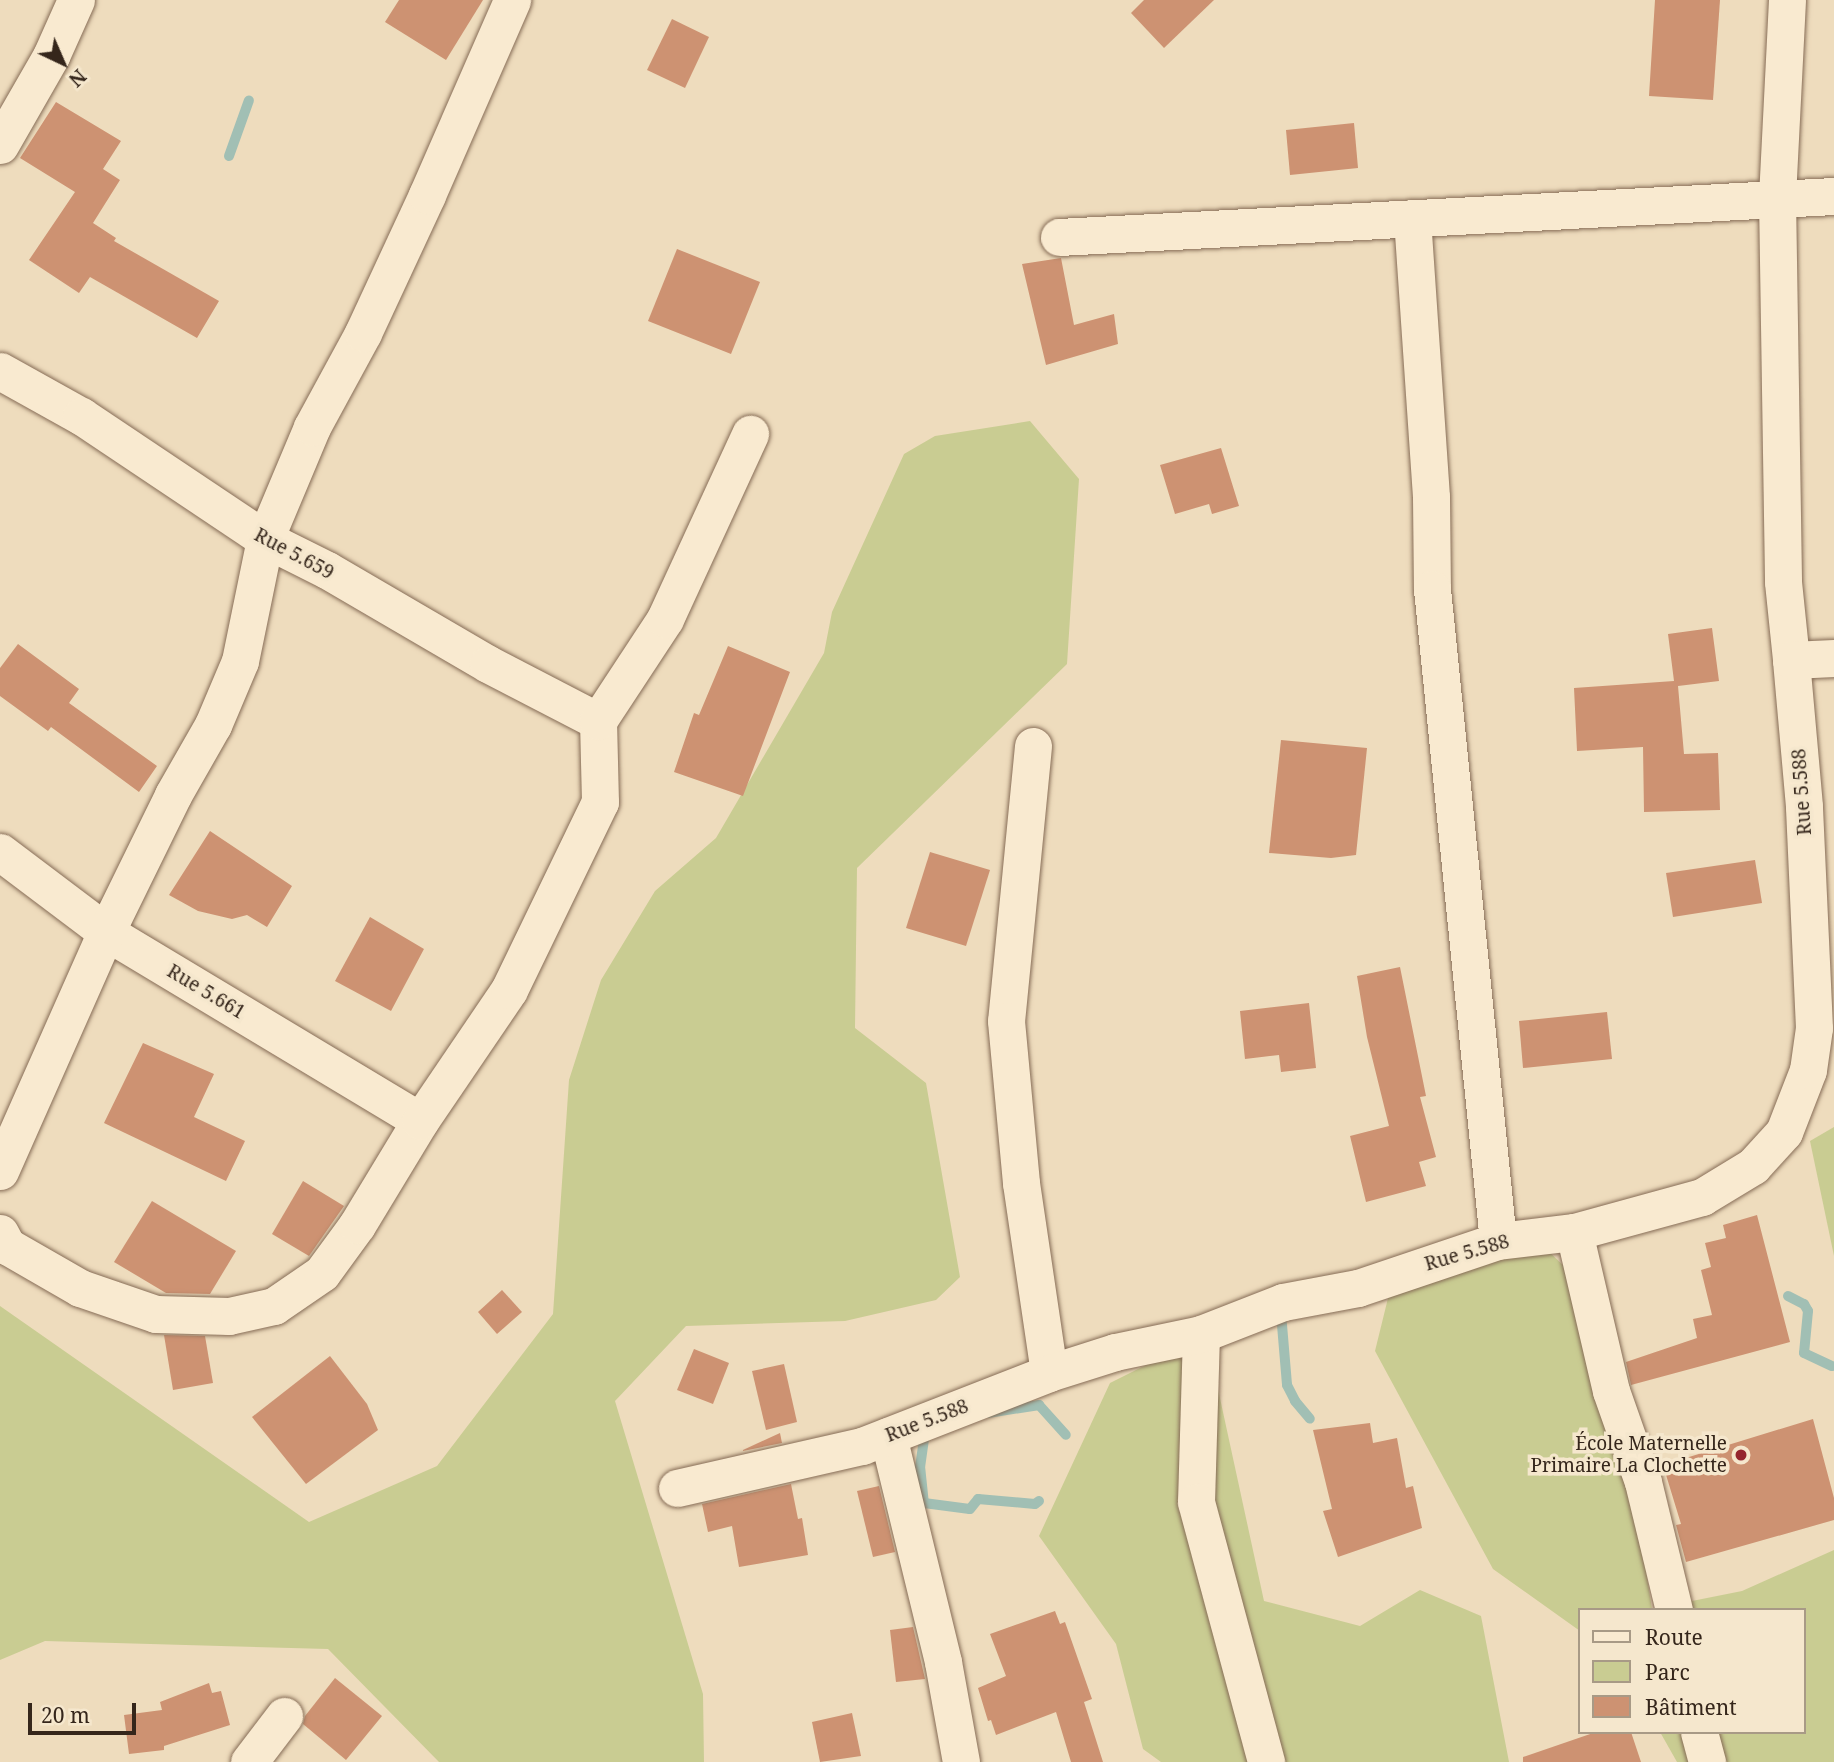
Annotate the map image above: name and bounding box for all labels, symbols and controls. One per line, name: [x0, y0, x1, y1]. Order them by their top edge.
north arrow: [28, 28, 98, 98]
text: N: [63, 64, 92, 93]
street label: Rue 5.659: [250, 524, 338, 584]
street label: Rue 5.588: [1788, 748, 1816, 836]
street label: Rue 5.661: [163, 960, 249, 1024]
street label: Rue 5.588: [1422, 1230, 1512, 1276]
street label: Rue 5.588: [882, 1395, 972, 1447]
place label: École Maternelle Primaire La Clochette: [1531, 1433, 1727, 1477]
marker: École Maternelle Primaire La Clochette: [1733, 1447, 1749, 1463]
legend: [1578, 1608, 1806, 1734]
text: Route: [1645, 1623, 1703, 1651]
text: Parc: [1645, 1658, 1690, 1686]
scale bar: [32, 1688, 140, 1732]
text: Bâtiment: [1645, 1693, 1737, 1721]
text: 20 m: [41, 1701, 90, 1729]

